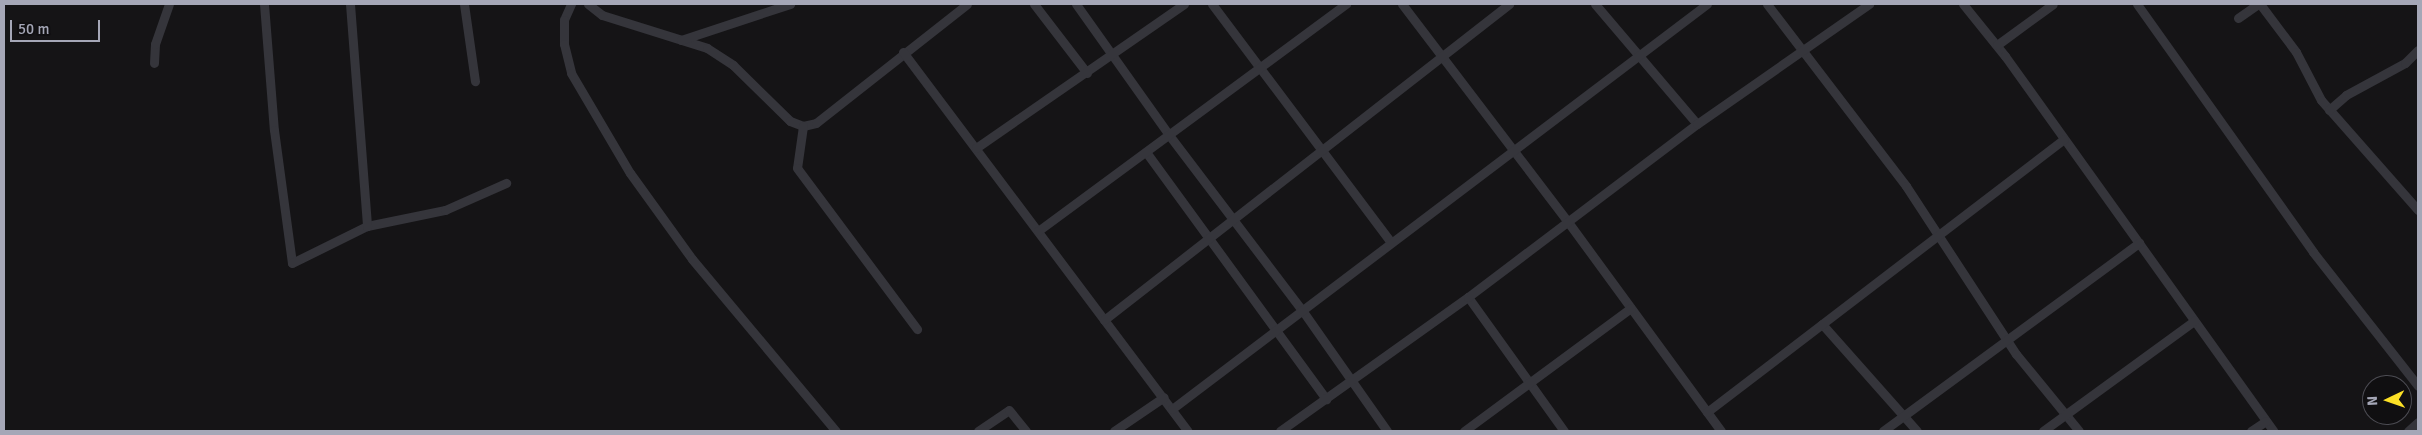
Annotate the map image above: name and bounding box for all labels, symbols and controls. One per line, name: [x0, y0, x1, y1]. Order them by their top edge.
scale bar: [12, 10, 102, 42]
text: 50 m: [18, 20, 49, 38]
north arrow: [2362, 375, 2412, 425]
text: N: [2364, 395, 2381, 406]

